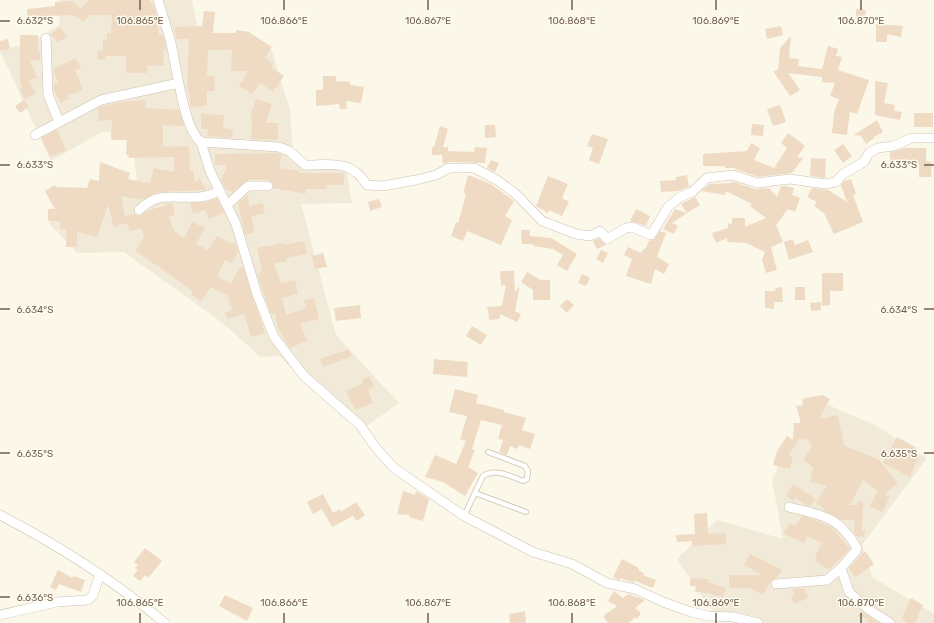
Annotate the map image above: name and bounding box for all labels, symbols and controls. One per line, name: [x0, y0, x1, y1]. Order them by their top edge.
text: 6.632°S: [17, 15, 53, 27]
text: 106.865°E: [116, 15, 164, 27]
text: 106.866°E: [260, 15, 308, 27]
text: 106.867°E: [405, 15, 451, 27]
text: 106.868°E: [548, 15, 596, 27]
text: 106.869°E: [692, 15, 740, 27]
text: 106.870°E: [838, 15, 884, 27]
text: 6.633°S: [17, 159, 53, 171]
text: 6.633°S: [881, 159, 917, 171]
text: 6.634°S: [17, 304, 53, 316]
text: 6.634°S: [881, 304, 917, 316]
text: 6.635°S: [17, 448, 53, 460]
text: 6.635°S: [881, 448, 917, 460]
text: 6.636°S: [17, 592, 53, 604]
text: 106.865°E: [116, 597, 164, 609]
text: 106.866°E: [260, 597, 308, 609]
text: 106.867°E: [405, 597, 451, 609]
text: 106.868°E: [548, 597, 596, 609]
text: 106.869°E: [692, 597, 740, 609]
text: 106.870°E: [838, 597, 884, 609]

